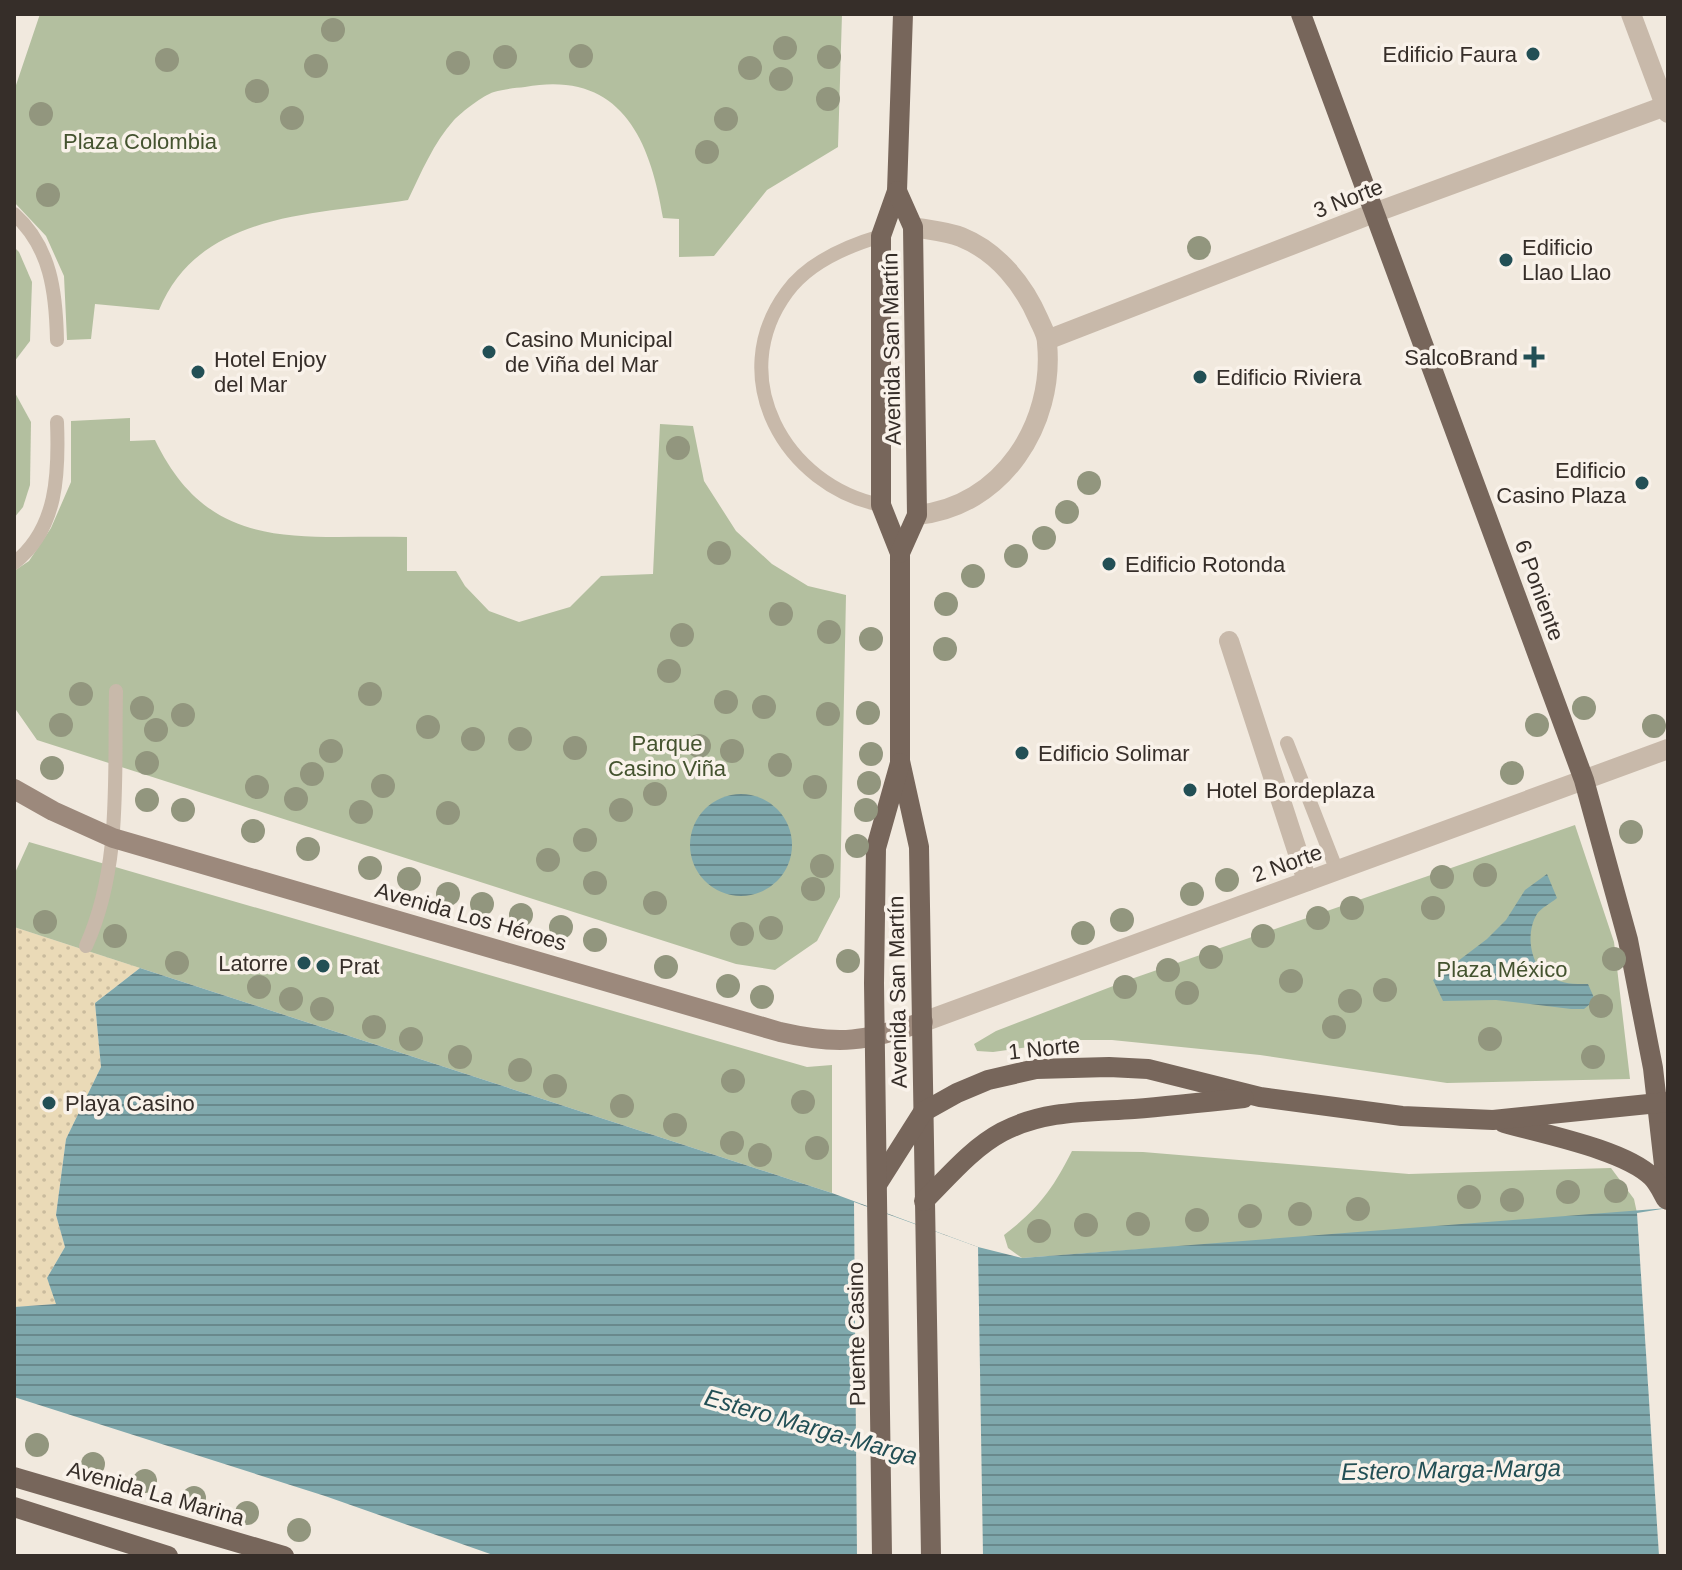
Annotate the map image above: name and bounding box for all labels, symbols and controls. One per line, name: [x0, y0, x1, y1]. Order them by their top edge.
place label: Edificio Faura: [1382, 42, 1518, 67]
marker: Edificio Faura: [1524, 45, 1542, 63]
park label: Plaza Colombia: [63, 129, 218, 154]
street label: 3 Norte: [1310, 174, 1386, 223]
place label: Edificio Llao Llao: [1522, 235, 1611, 285]
marker: Edificio Llao Llao: [1497, 251, 1515, 269]
street label: Avenida San Martín: [877, 252, 906, 446]
place label: Casino Municipal de Viña del Mar: [505, 327, 673, 377]
marker: Casino Municipal de Viña del Mar: [480, 343, 498, 361]
place label: SalcoBrand: [1404, 345, 1518, 370]
place label: Hotel Enjoy del Mar: [214, 347, 327, 397]
marker: SalcoBrand: [1525, 348, 1543, 366]
marker: Hotel Enjoy del Mar: [189, 363, 207, 381]
place label: Edificio Riviera: [1216, 365, 1362, 390]
marker: Edificio Riviera: [1191, 368, 1209, 386]
place label: Edificio Casino Plaza: [1496, 458, 1627, 508]
marker: Edificio Casino Plaza: [1633, 474, 1651, 492]
street label: 6 Poniente: [1510, 536, 1569, 644]
place label: Edificio Rotonda: [1125, 552, 1286, 577]
marker: Edificio Rotonda: [1100, 555, 1118, 573]
park label: Parque Casino Viña: [608, 731, 727, 781]
place label: Edificio Solimar: [1038, 741, 1190, 766]
marker: Edificio Solimar: [1013, 744, 1031, 762]
place label: Hotel Bordeplaza: [1206, 778, 1376, 803]
marker: Hotel Bordeplaza: [1181, 781, 1199, 799]
street label: 2 Norte: [1249, 839, 1325, 888]
street label: Avenida Los Héroes: [372, 877, 569, 956]
street label: Avenida San Martín: [883, 895, 912, 1089]
place label: Latorre: [218, 951, 288, 976]
marker: Latorre: [295, 954, 313, 972]
place label: Prat: [339, 954, 379, 979]
marker: Prat: [314, 957, 332, 975]
park label: Plaza México: [1437, 957, 1567, 982]
street label: 1 Norte: [1007, 1032, 1081, 1065]
place label: Playa Casino: [65, 1091, 195, 1116]
marker: Playa Casino: [40, 1094, 58, 1112]
street label: Puente Casino: [843, 1262, 870, 1406]
water label: Estero Marga-Marga: [702, 1383, 921, 1470]
water label: Estero Marga-Marga: [1341, 1454, 1561, 1485]
street label: Avenida La Marina: [64, 1456, 248, 1531]

